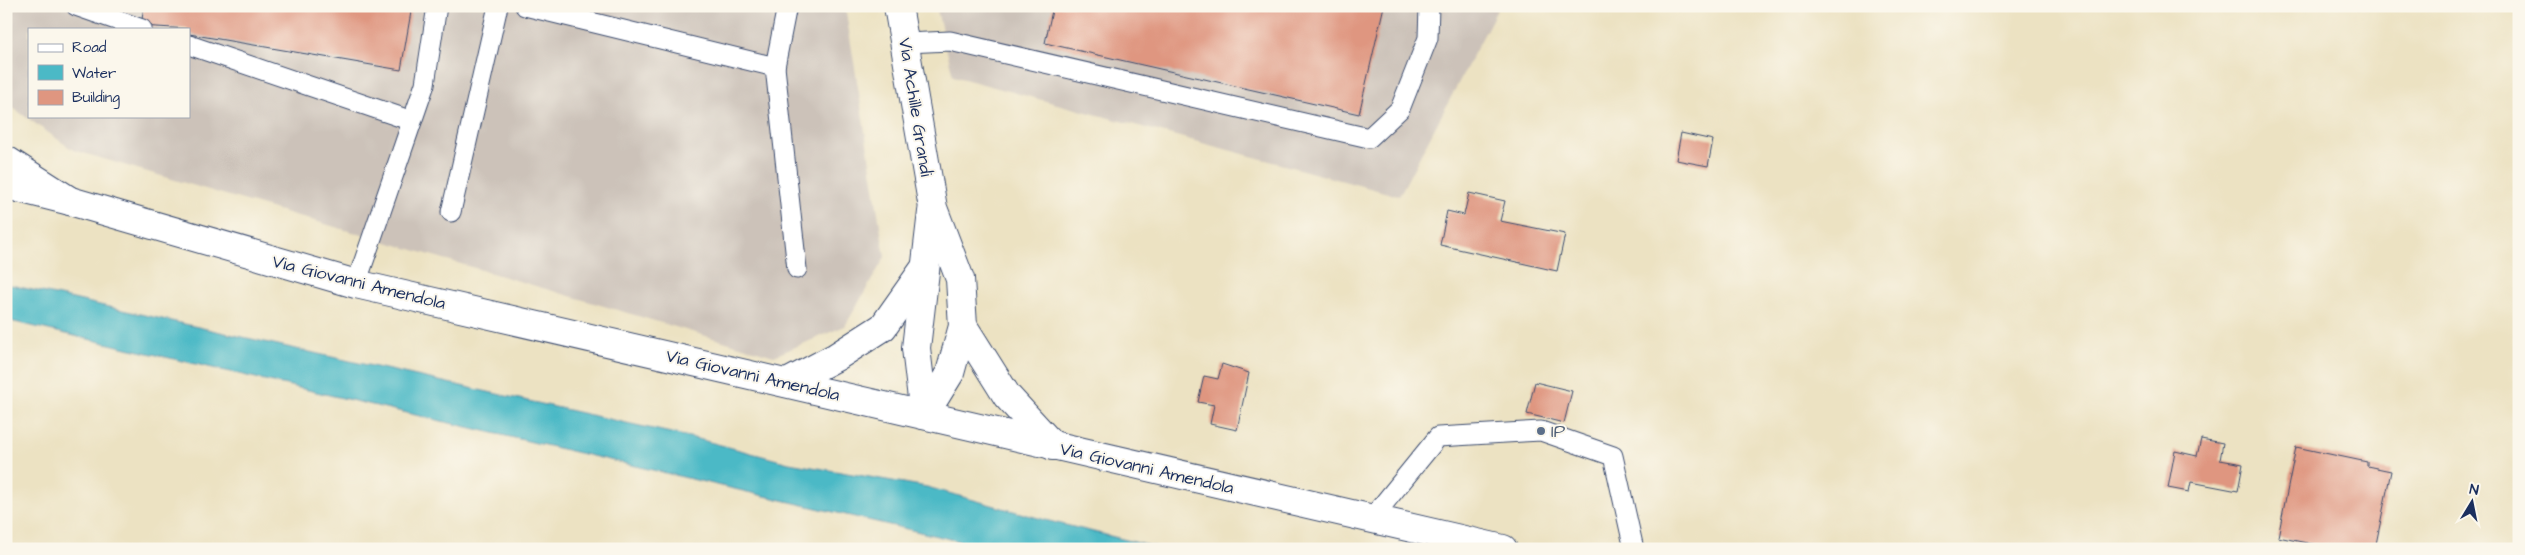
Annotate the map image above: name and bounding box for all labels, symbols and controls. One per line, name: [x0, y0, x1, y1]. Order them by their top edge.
legend: [28, 28, 190, 118]
street label: Via Achille Grandi: [892, 36, 939, 178]
text: Road: [72, 37, 107, 58]
text: Water: [72, 63, 116, 84]
text: Building: [72, 87, 120, 109]
street label: Via Giovanni Amendola: [270, 249, 448, 316]
street label: Via Giovanni Amendola: [663, 343, 842, 408]
place label: IP: [1551, 419, 1566, 444]
marker: IP: [1535, 425, 1547, 437]
street label: Via Giovanni Amendola: [1057, 436, 1236, 501]
north arrow: [2448, 478, 2498, 528]
text: N: [2468, 480, 2480, 501]

